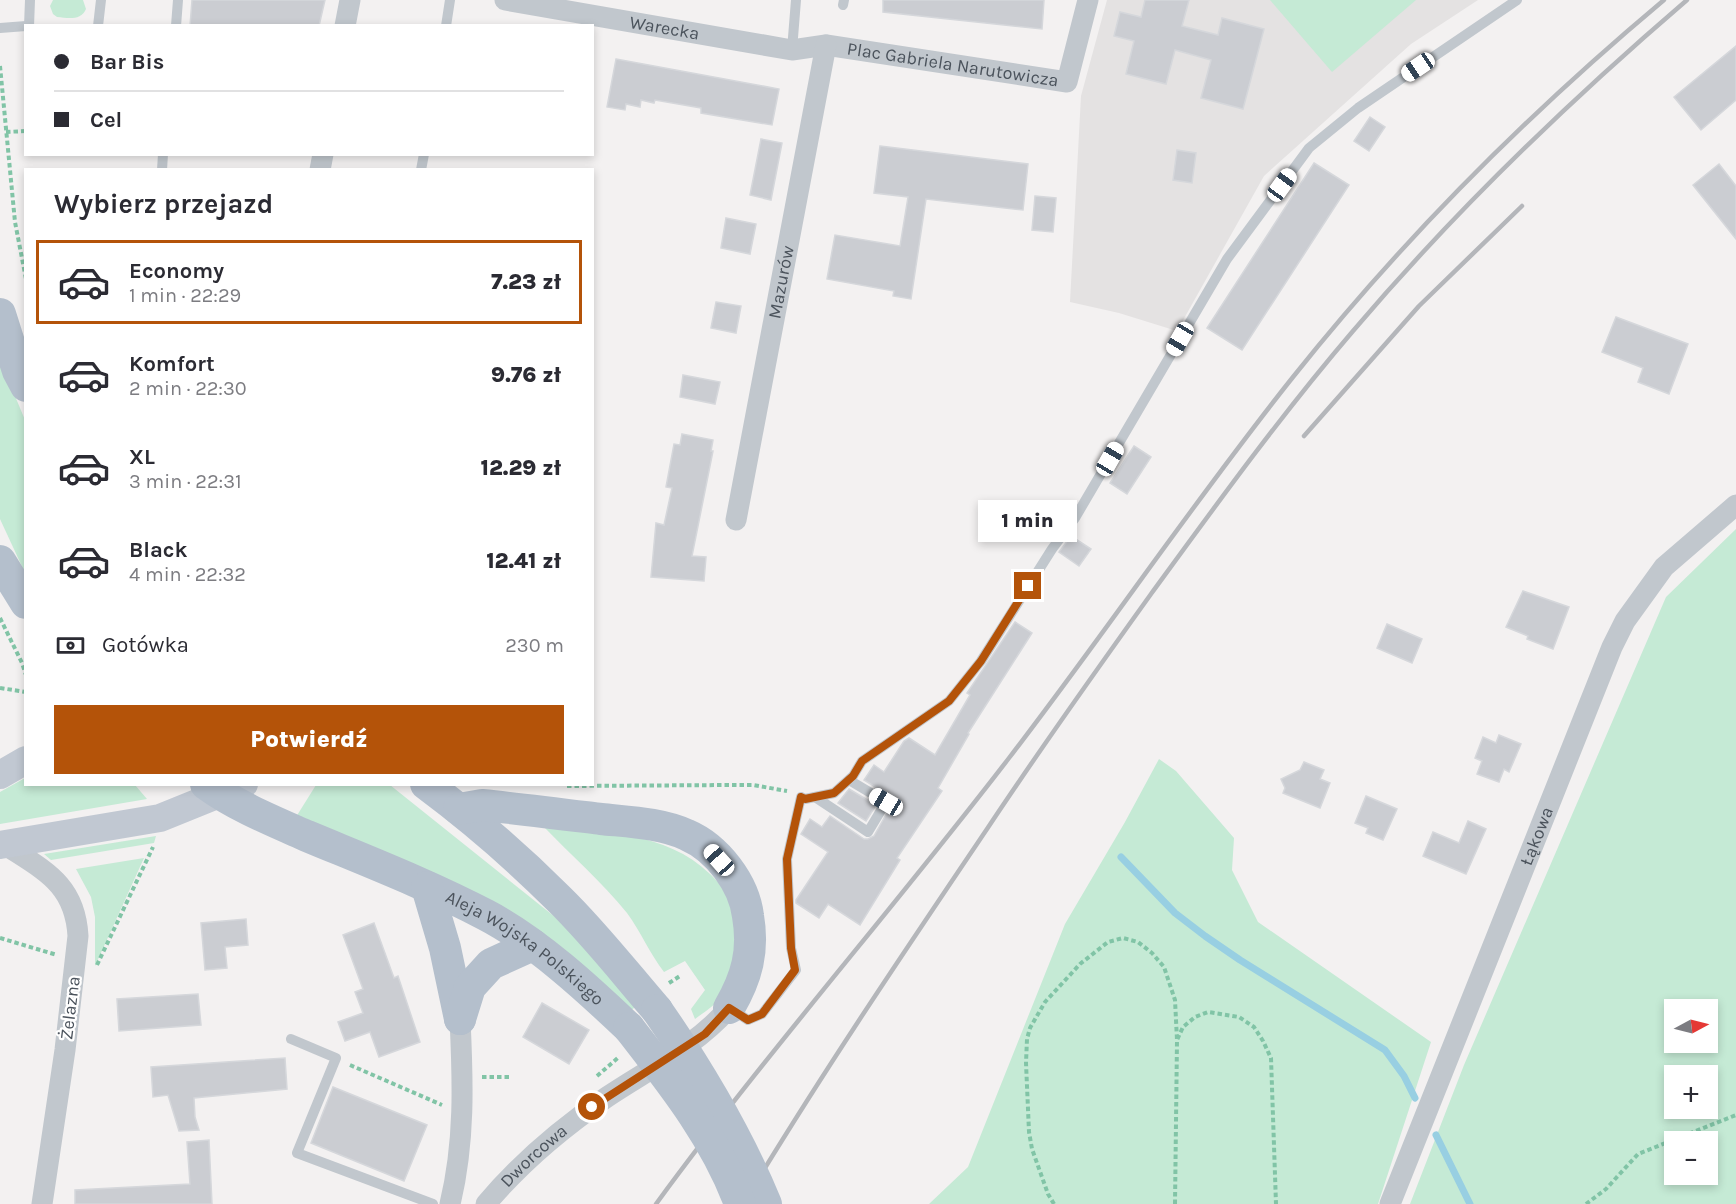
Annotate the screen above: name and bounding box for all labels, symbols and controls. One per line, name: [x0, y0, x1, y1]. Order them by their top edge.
street label: Warecka: [628, 11, 701, 45]
street label: Plac Gabriela Narutowicza: [846, 37, 1060, 92]
text: Bar Bis: [90, 49, 164, 75]
car: [1398, 49, 1438, 85]
text: Cel: [90, 107, 122, 133]
car: [1264, 165, 1300, 205]
text: Wybierz przejazd: [54, 188, 273, 220]
street label: Mazurów: [763, 244, 799, 321]
icon: car: [57, 255, 111, 309]
text: Economy: [129, 258, 224, 284]
text: 7.23 zł: [491, 269, 561, 295]
text: 1 min · 22:29: [129, 284, 241, 307]
car: [1163, 319, 1197, 359]
icon: car: [57, 348, 111, 402]
text: Komfort: [129, 351, 215, 377]
text: 9.76 zł: [491, 362, 561, 388]
text: 2 min · 22:30: [129, 377, 247, 400]
car: [1093, 439, 1127, 479]
icon: car: [57, 441, 111, 495]
text: XL: [129, 444, 155, 470]
text: 12.29 zł: [481, 455, 561, 481]
text: 3 min · 22:31: [129, 470, 242, 493]
callout: 1 min: [978, 499, 1078, 541]
text: 1 min: [1001, 509, 1054, 532]
icon: car: [57, 534, 111, 588]
text: Black: [129, 537, 188, 563]
text: 12.41 zł: [486, 548, 561, 574]
text: 4 min · 22:32: [129, 563, 246, 586]
route end: [1014, 572, 1041, 599]
icon: cash: [54, 629, 87, 662]
text: Gotówka: [102, 632, 189, 658]
text: 230 m: [505, 634, 564, 657]
button: Potwierdź: [54, 705, 564, 774]
car: [866, 785, 906, 819]
street label: Łąkowa: [1515, 804, 1558, 869]
car: [700, 841, 738, 879]
street label: Aleja Wojska Polskiego: [442, 886, 609, 1010]
street label: Żelazna: [55, 975, 85, 1041]
north arrow: [1664, 999, 1718, 1053]
map controls: [1664, 999, 1718, 1185]
button: +: [1664, 1065, 1718, 1119]
route start: [578, 1093, 605, 1120]
street label: Dworcowa: [495, 1119, 572, 1192]
button: −: [1664, 1131, 1718, 1185]

